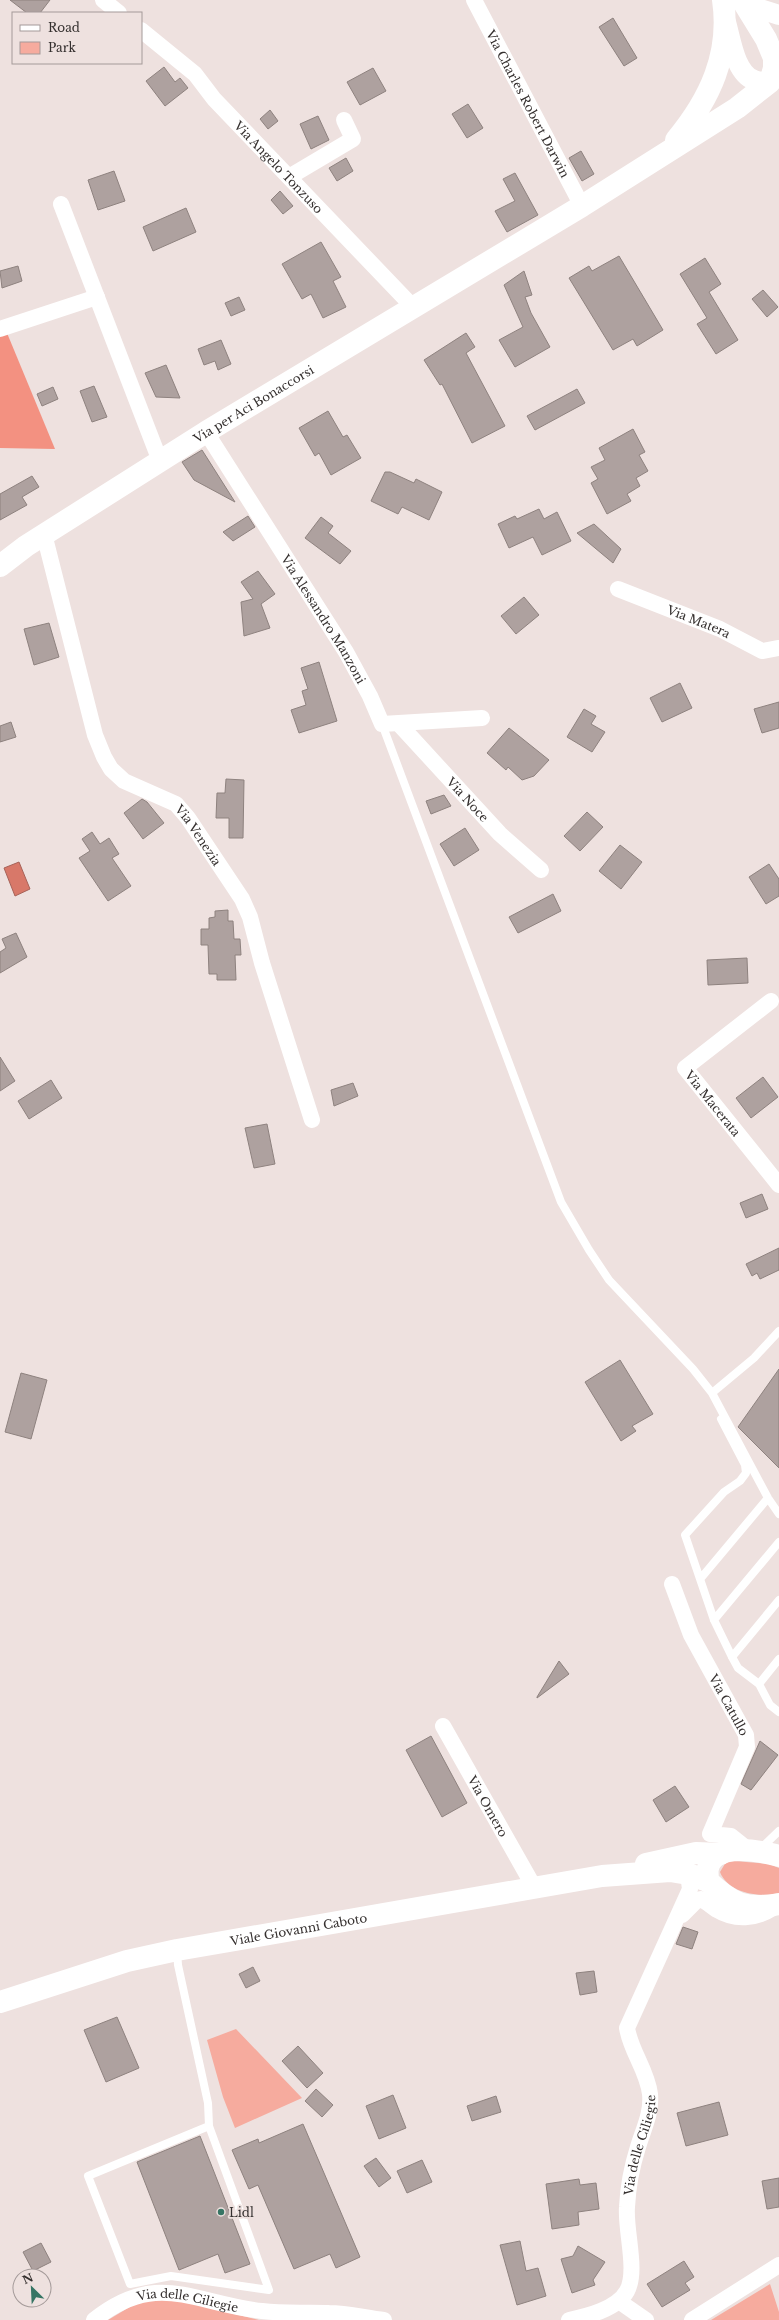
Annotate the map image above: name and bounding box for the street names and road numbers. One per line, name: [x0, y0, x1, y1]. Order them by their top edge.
street label: Via Charles Robert Darwin: [483, 26, 573, 180]
street label: Via Angelo Tonzuso: [231, 117, 327, 216]
street label: Via per Aci Bonaccorsi: [189, 362, 316, 446]
street label: Via Alessandro Manzoni: [278, 551, 369, 686]
street label: Via Matera: [664, 601, 733, 641]
street label: Via Noce: [443, 773, 492, 825]
street label: Via Venezia: [172, 801, 225, 869]
street label: Via Macerata: [682, 1066, 744, 1139]
street label: Via Catullo: [706, 1670, 752, 1738]
street label: Via Omero: [465, 1772, 512, 1839]
street label: Viale Giovanni Caboto: [228, 1910, 368, 1948]
street label: Via delle Ciliegie: [620, 2094, 658, 2197]
street label: Via delle Ciliegie: [134, 2285, 240, 2315]

